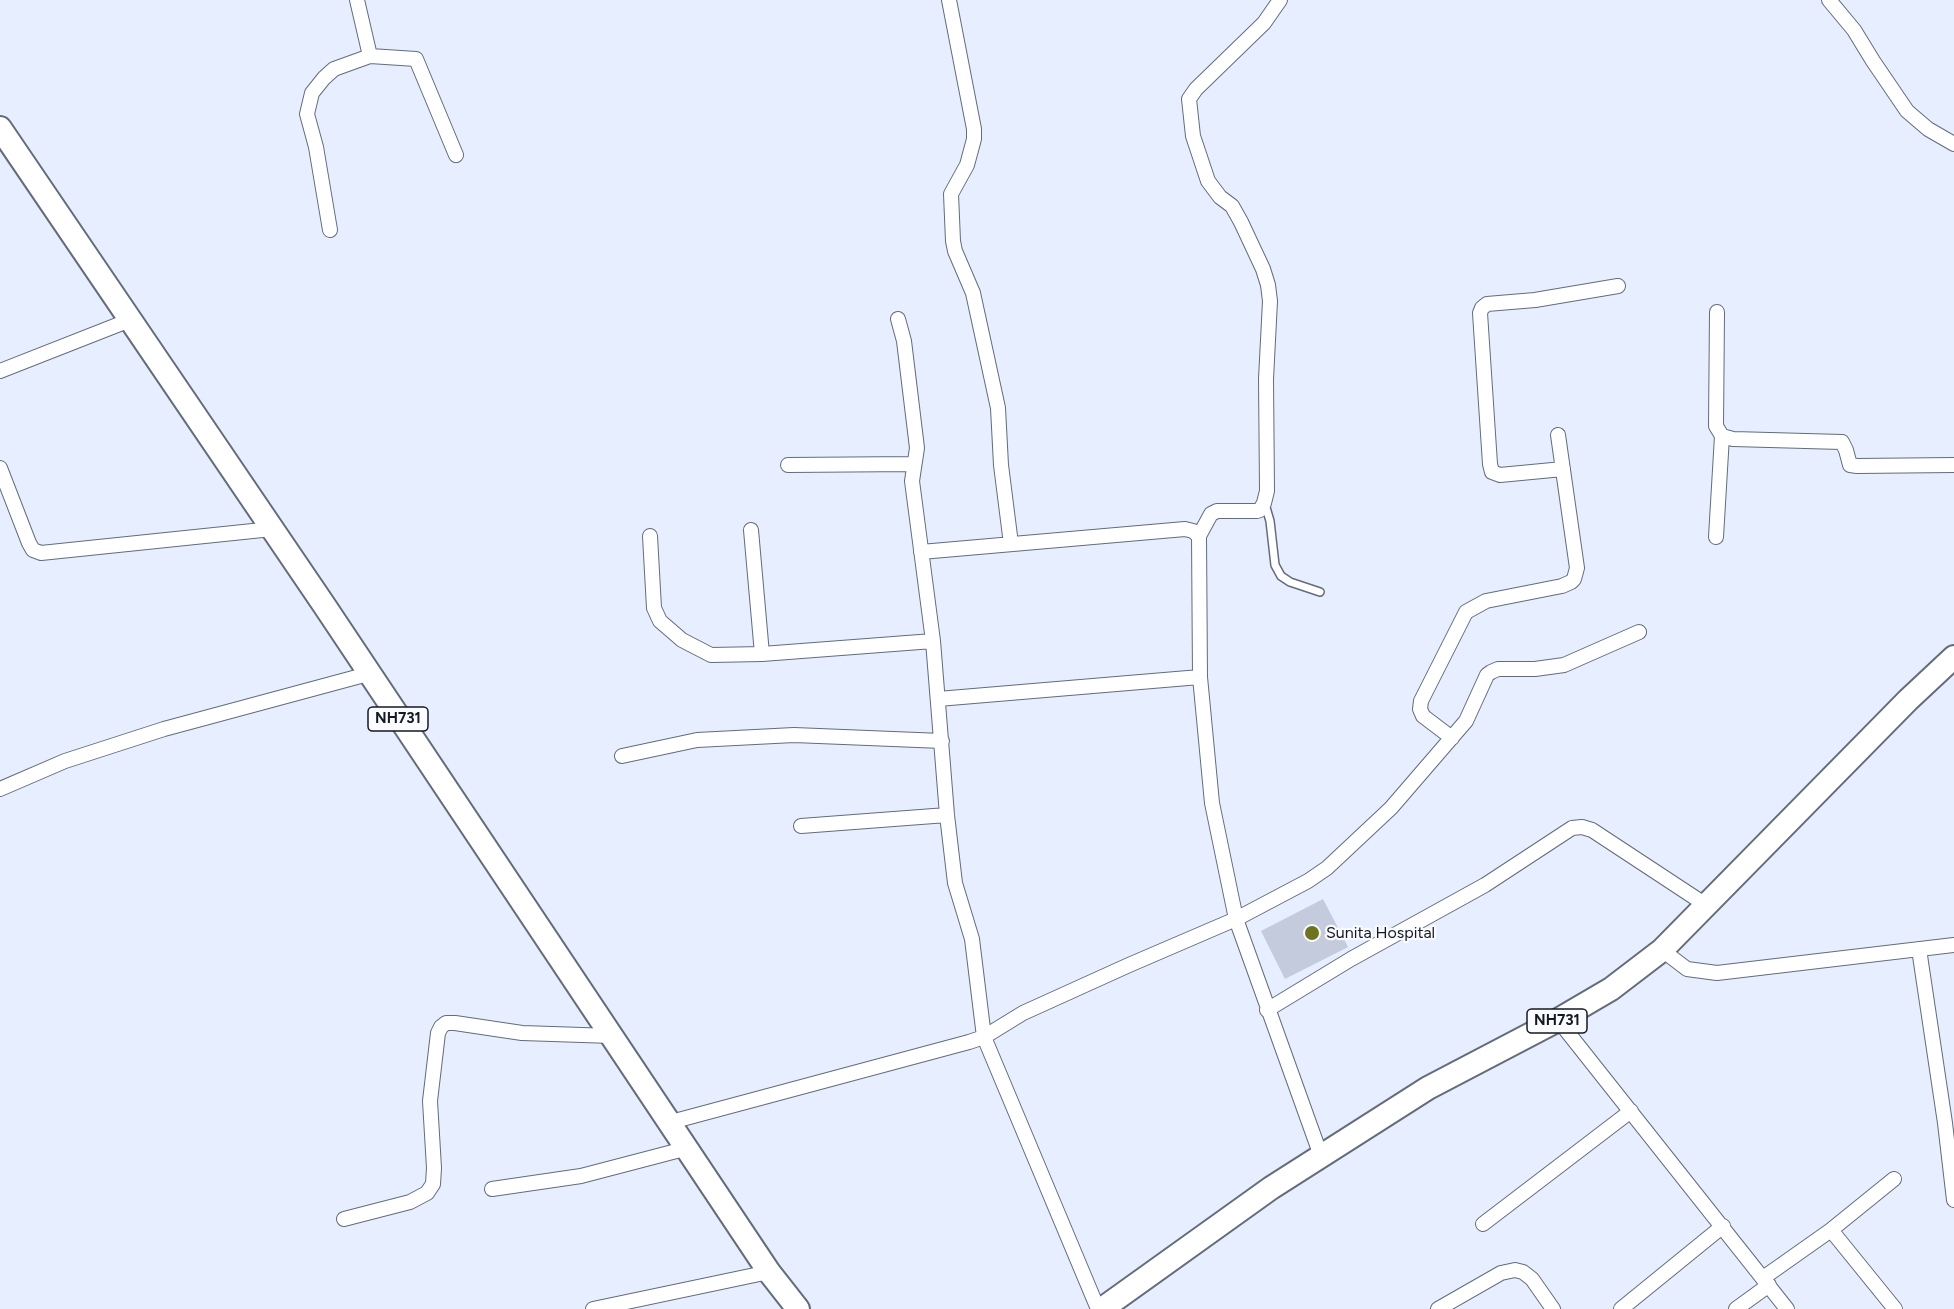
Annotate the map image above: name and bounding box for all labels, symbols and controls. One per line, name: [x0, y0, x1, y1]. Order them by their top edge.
road number: NH731: [368, 707, 428, 731]
place label: Sunita Hospital: [1326, 923, 1435, 943]
marker: Sunita Hospital: [1303, 924, 1321, 942]
road number: NH731: [1527, 1009, 1587, 1033]

